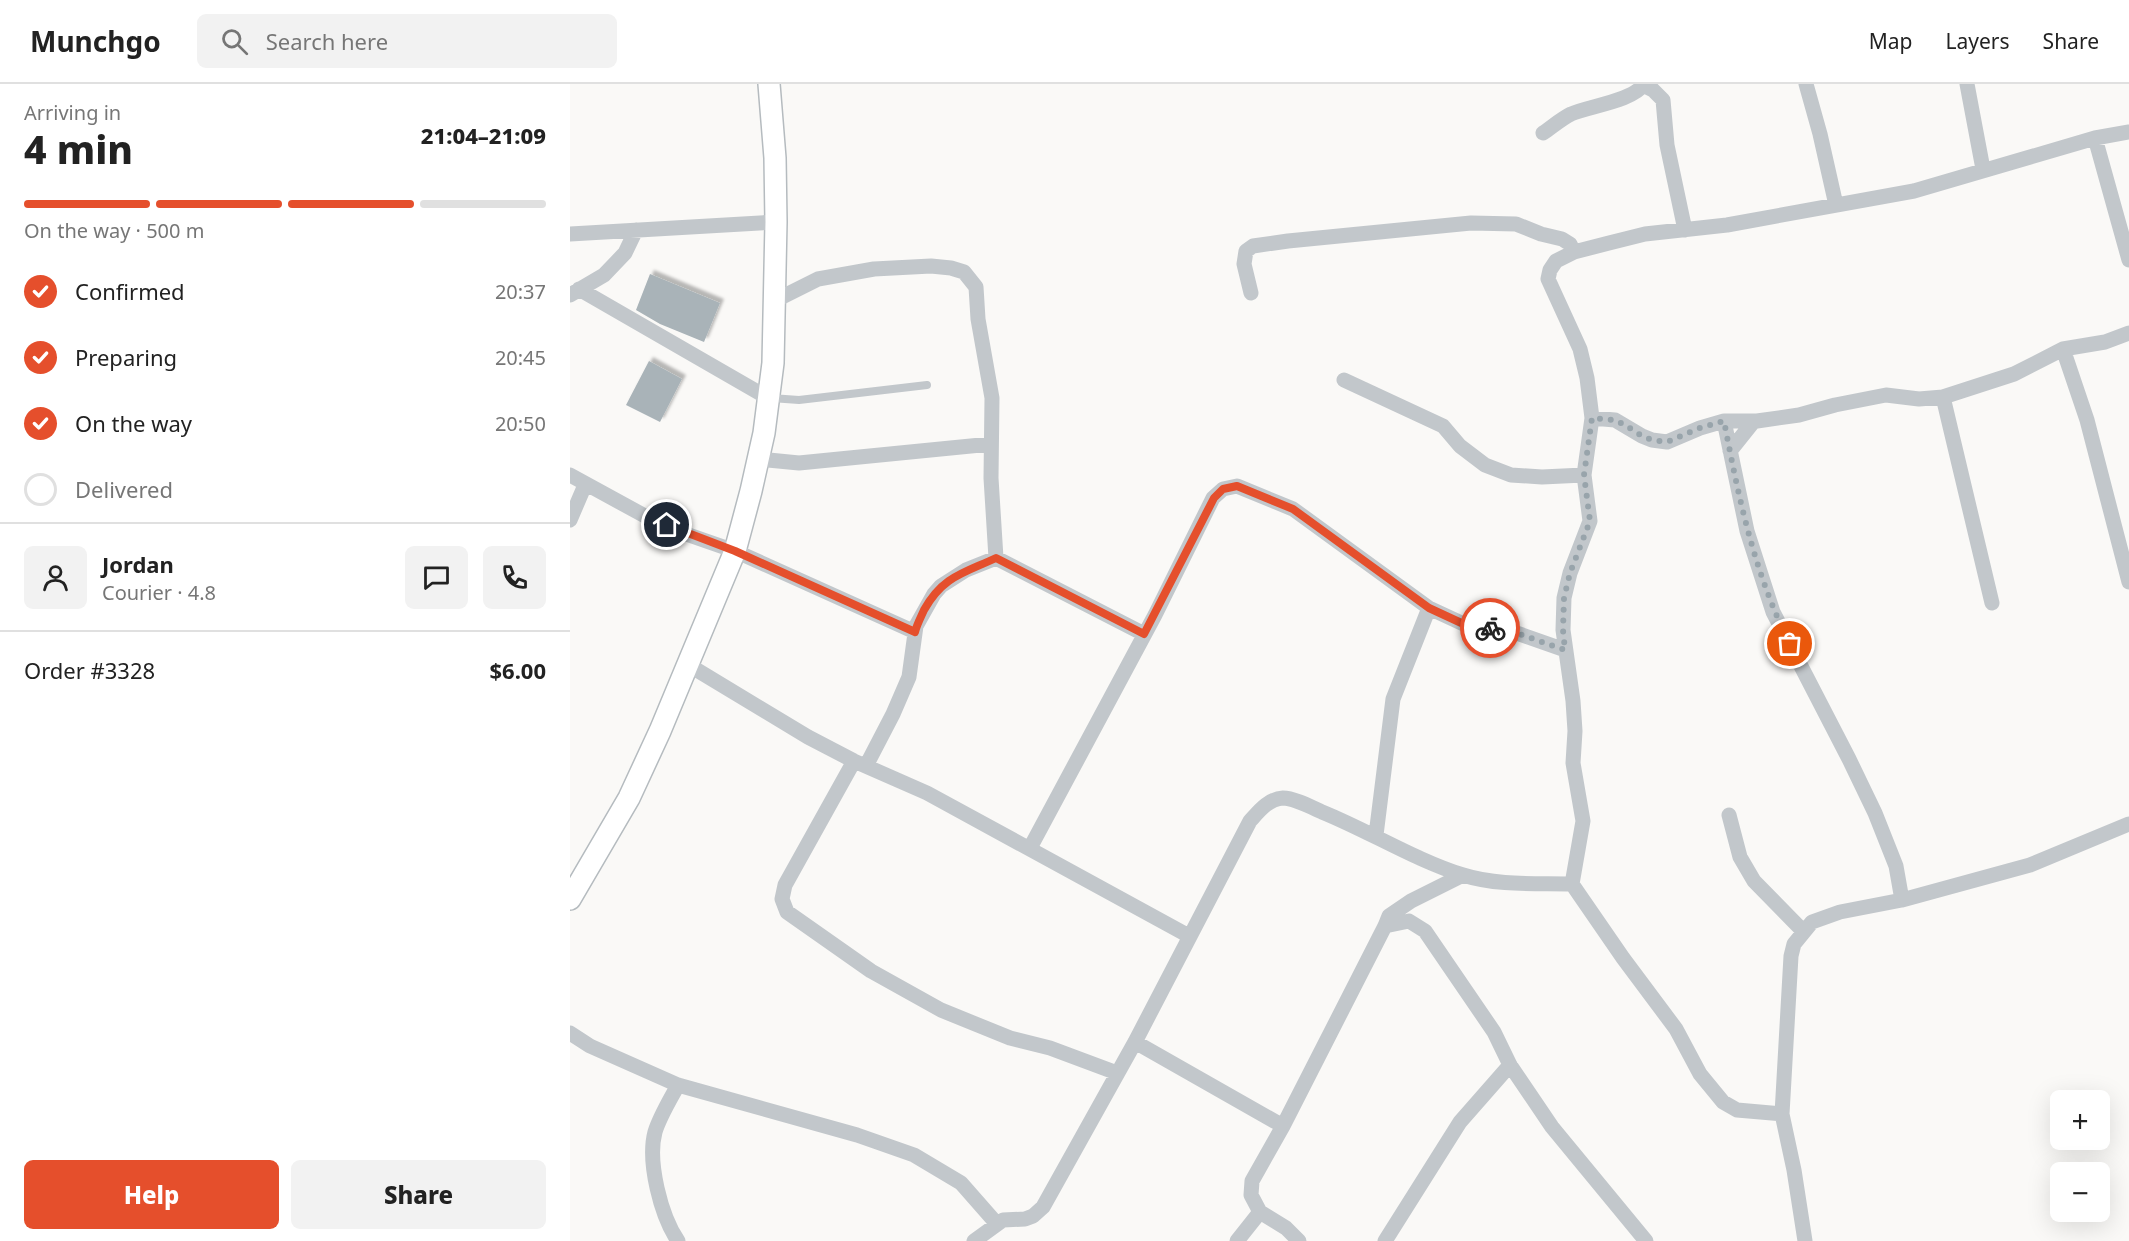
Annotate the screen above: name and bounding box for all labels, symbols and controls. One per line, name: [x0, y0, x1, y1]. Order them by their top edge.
search box: [197, 14, 617, 68]
text: Munchgo: [30, 22, 161, 60]
icon: search: [218, 25, 251, 58]
text: Search here: [266, 26, 388, 56]
text: Map: [1869, 27, 1913, 55]
text: Layers: [1946, 27, 2010, 55]
text: Share: [2043, 27, 2099, 55]
text: Arriving in: [24, 99, 121, 126]
text: 21:04–21:09: [421, 120, 546, 150]
text: 4 min: [24, 122, 133, 175]
text: On the way · 500 m: [24, 217, 204, 244]
icon: check: [24, 275, 57, 308]
text: Confirmed: [75, 276, 185, 306]
text: 20:37: [495, 278, 546, 305]
icon: check: [24, 341, 57, 374]
text: Preparing: [75, 342, 177, 372]
text: 20:45: [495, 344, 546, 371]
icon: check: [24, 407, 57, 440]
text: On the way: [75, 408, 192, 438]
text: 20:50: [495, 410, 546, 437]
text: Delivered: [75, 474, 173, 504]
pin: [641, 499, 692, 550]
icon: home: [650, 508, 683, 541]
button: person: [24, 546, 87, 609]
button: chat: [405, 546, 468, 609]
button: phone: [483, 546, 546, 609]
text: Jordan: [102, 549, 174, 579]
text: Courier · 4.8: [102, 579, 216, 606]
courier: [1460, 598, 1520, 658]
icon: bike: [1474, 612, 1507, 645]
pin: [1764, 618, 1815, 669]
icon: bag: [1773, 627, 1806, 660]
text: Order #3328: [24, 655, 155, 685]
text: $6.00: [489, 655, 546, 685]
map controls: [2050, 1090, 2110, 1222]
button: +: [2050, 1090, 2110, 1150]
button: Help: [24, 1160, 279, 1229]
button: Share: [291, 1160, 546, 1229]
button: −: [2050, 1162, 2110, 1222]

